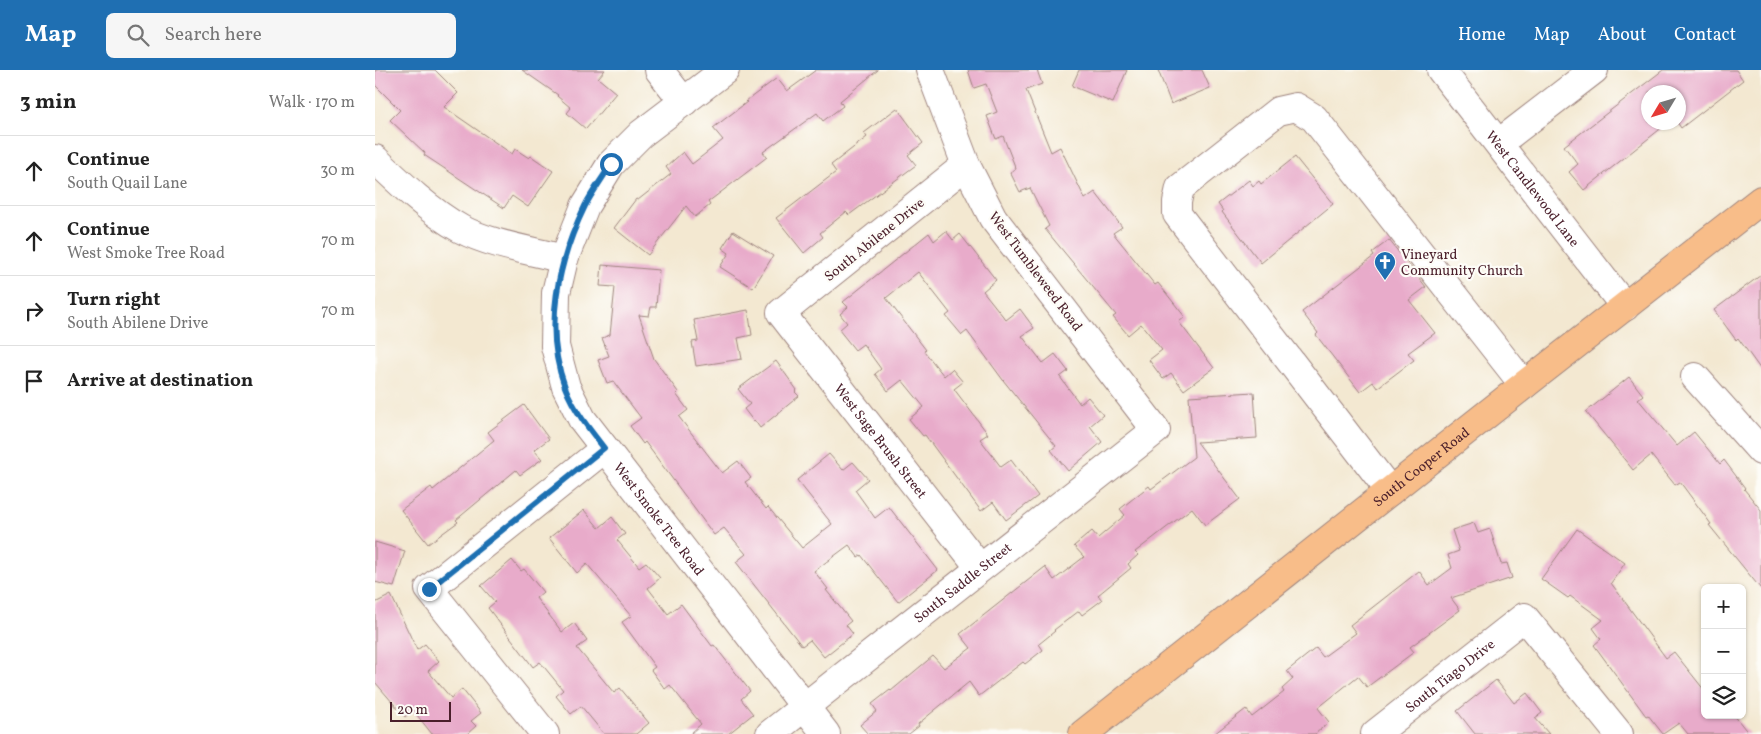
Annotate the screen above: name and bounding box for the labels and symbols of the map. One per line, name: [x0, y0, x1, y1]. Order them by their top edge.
north arrow: [1641, 85, 1686, 130]
street label: West Candlewood Lane: [1481, 127, 1583, 252]
route start: [600, 153, 623, 176]
street label: South Abilene Drive: [821, 194, 929, 286]
street label: West Tumbleweed Road: [984, 208, 1086, 336]
place label: Vineyard Community Church: [1401, 246, 1523, 281]
church icon: Vineyard Community Church: [1373, 250, 1397, 281]
street label: West Sage Brush Street: [829, 380, 930, 503]
street label: South Cooper Road: [1370, 424, 1474, 512]
street label: West Smoke Tree Road: [608, 459, 708, 580]
street label: South Saddle Street: [910, 539, 1017, 628]
route end: [418, 578, 441, 601]
street label: South Tiago Drive: [1402, 635, 1500, 718]
scale bar: [390, 699, 451, 722]

